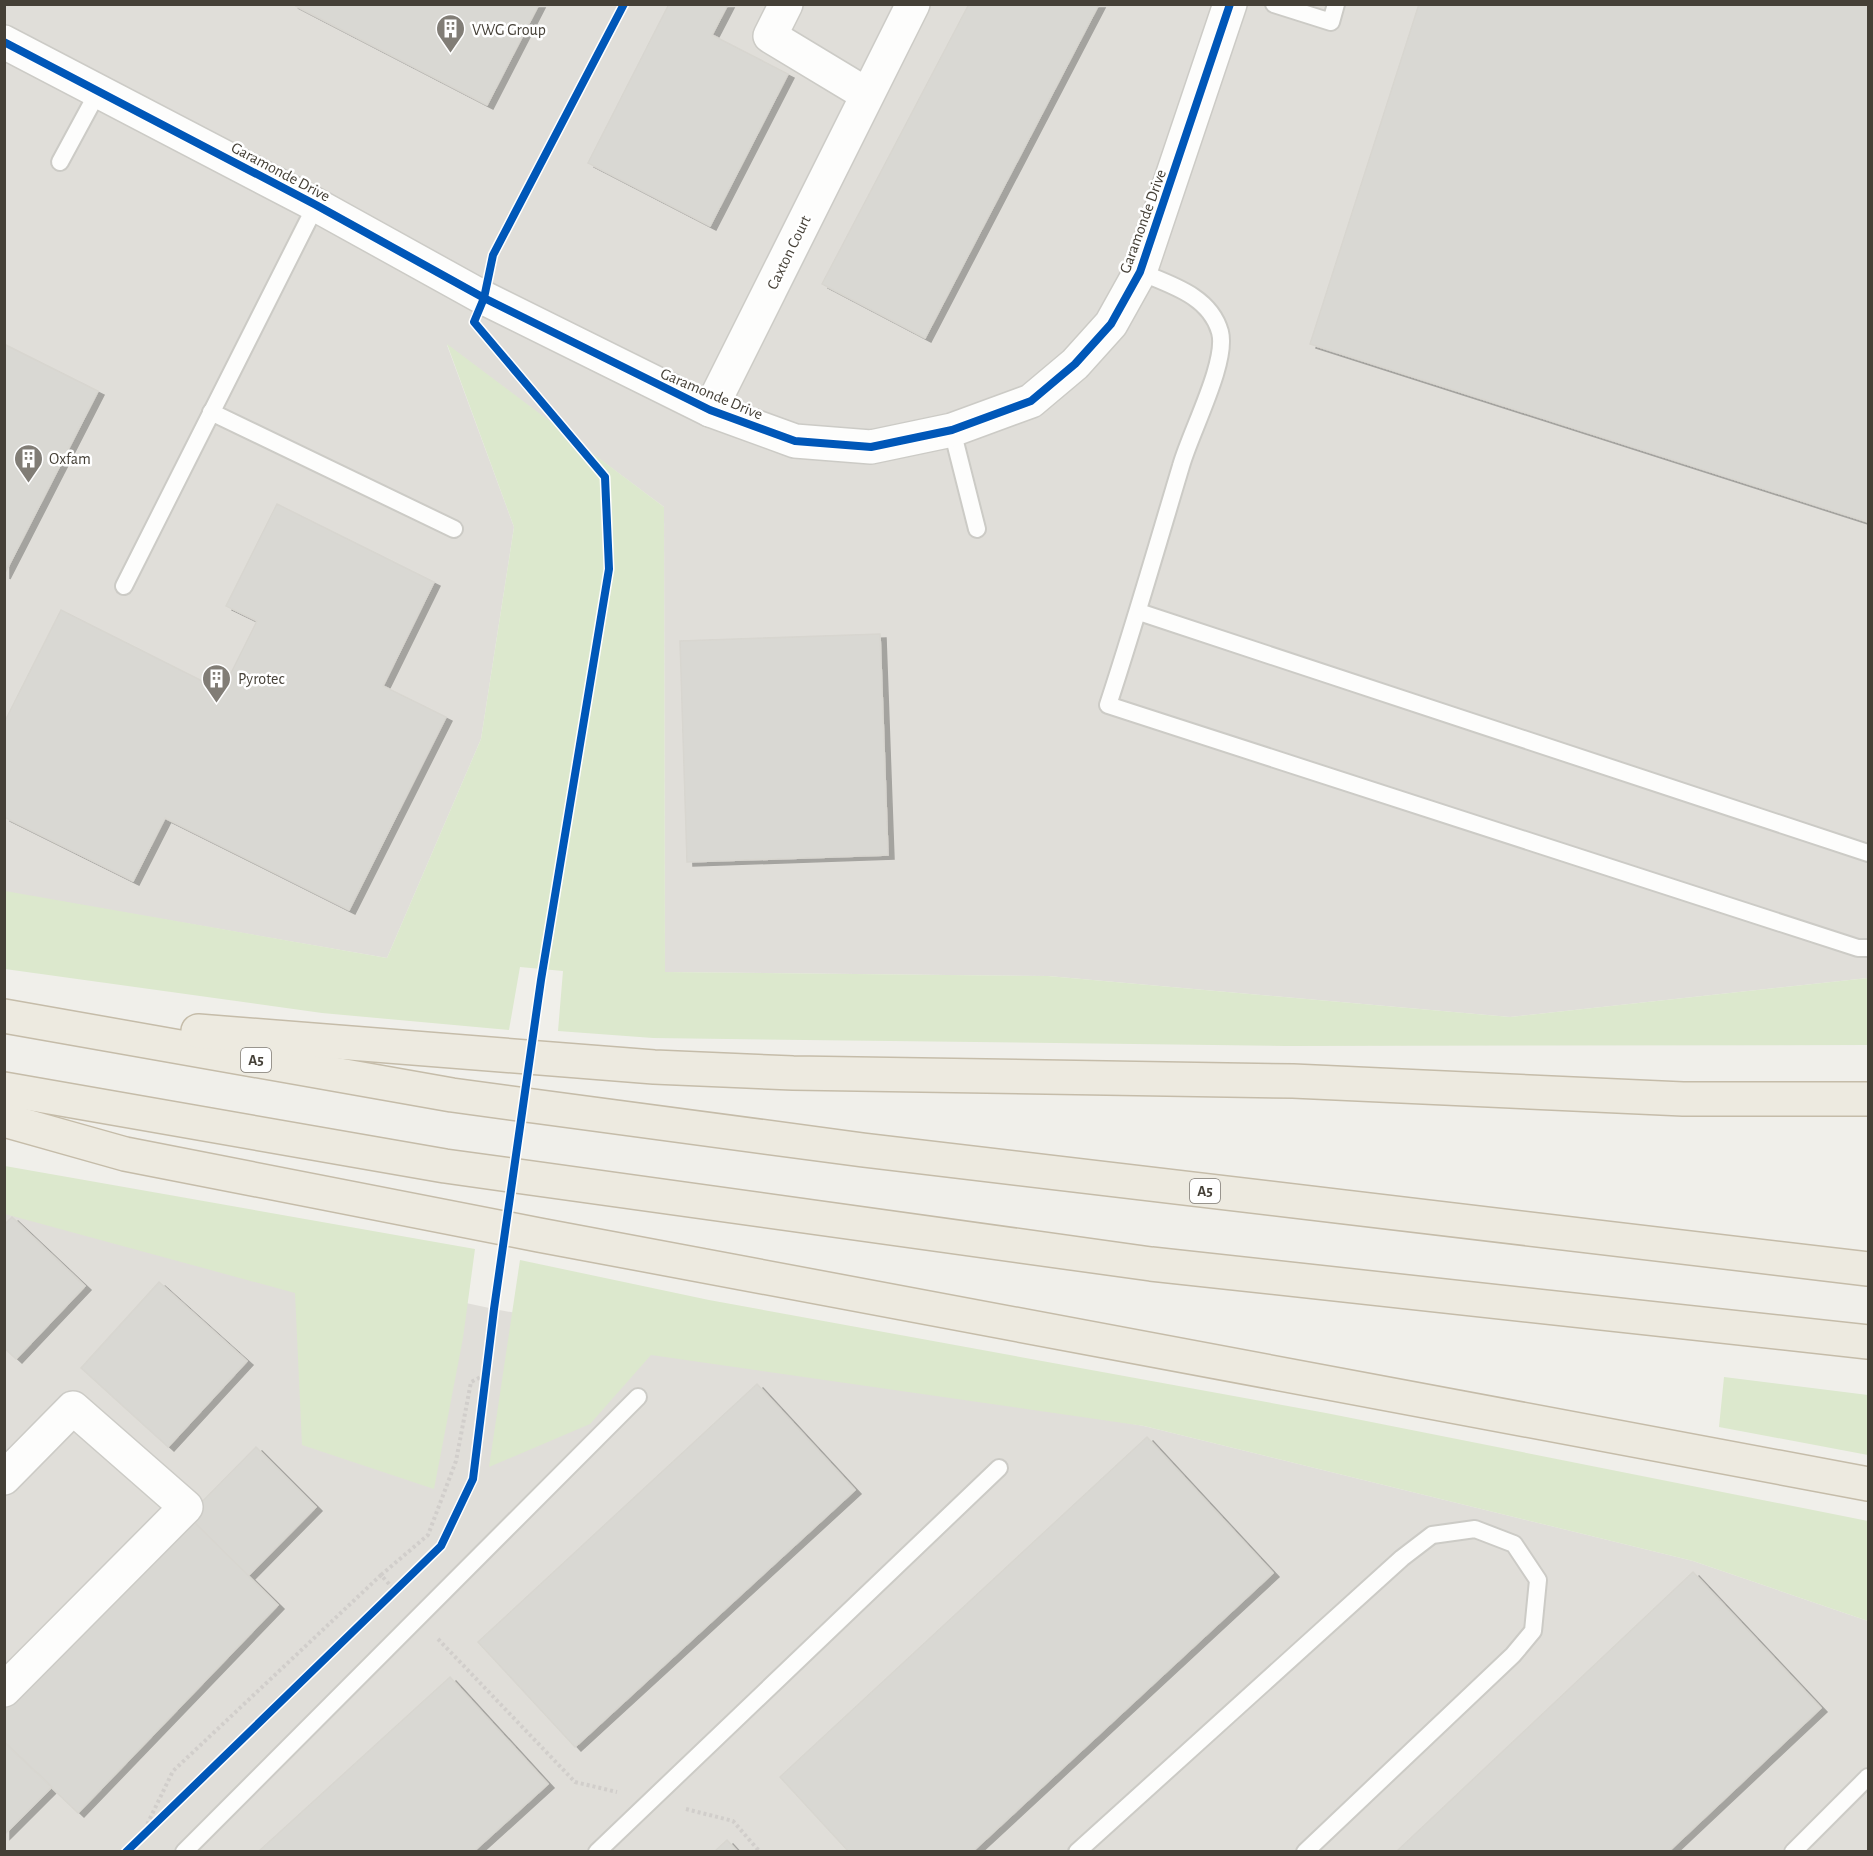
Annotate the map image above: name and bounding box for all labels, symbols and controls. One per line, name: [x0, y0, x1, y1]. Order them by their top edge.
building icon: VWG Group: [435, 13, 467, 55]
place label: VWG Group: [472, 22, 546, 38]
street label: Garamonde Drive: [229, 139, 333, 205]
street label: Garamonde Drive: [1117, 167, 1169, 275]
street label: Caxton Court: [764, 213, 814, 292]
street label: Garamonde Drive: [658, 365, 765, 423]
building icon: Oxfam: [12, 442, 44, 484]
place label: Oxfam: [49, 451, 91, 467]
building icon: Pyrotec: [201, 662, 233, 704]
place label: Pyrotec: [238, 671, 285, 688]
road number: A5: [241, 1048, 271, 1072]
road number: A5: [1190, 1179, 1220, 1203]

